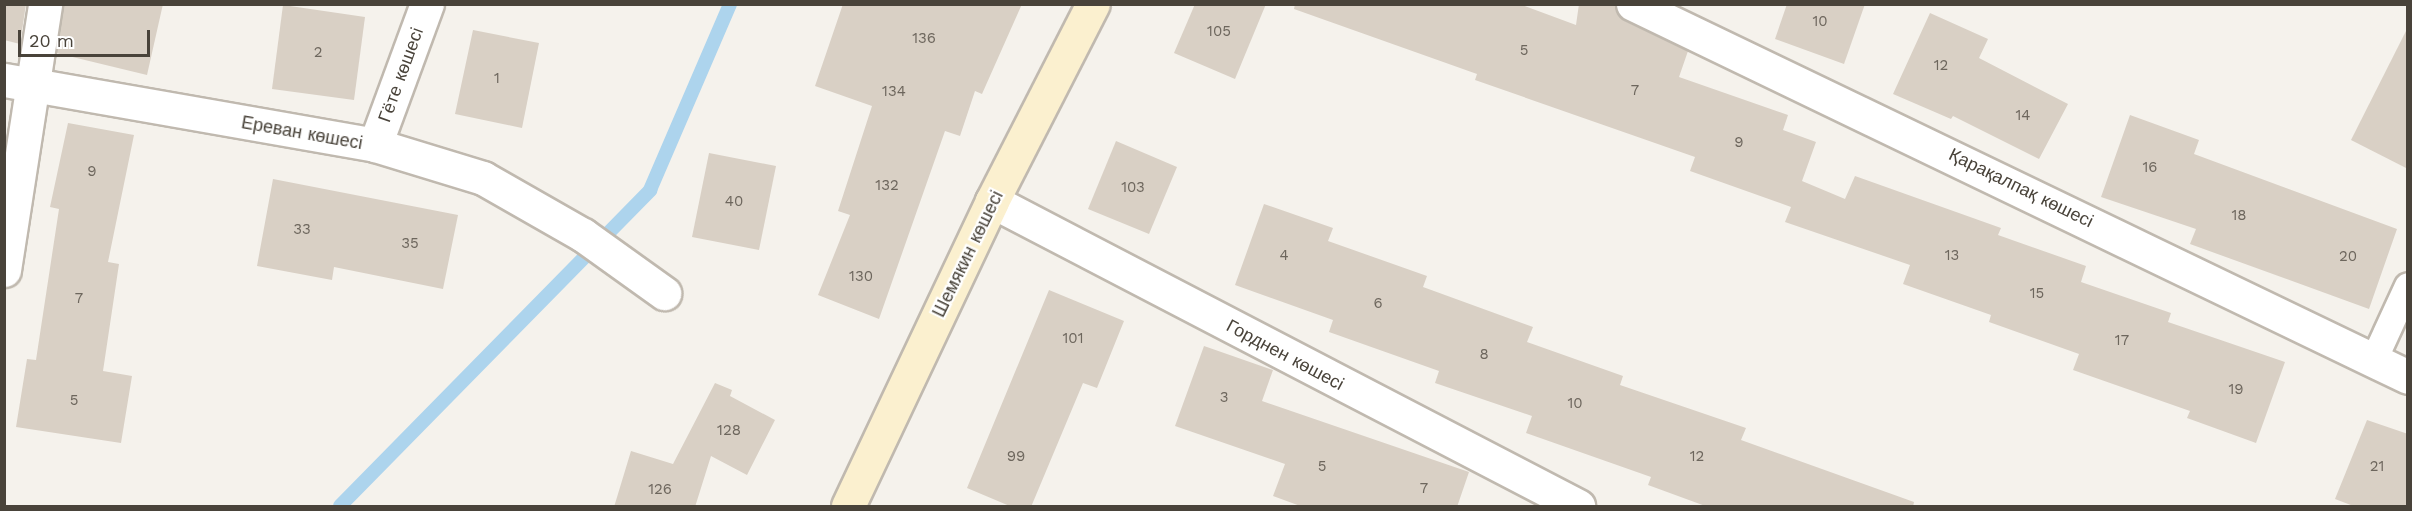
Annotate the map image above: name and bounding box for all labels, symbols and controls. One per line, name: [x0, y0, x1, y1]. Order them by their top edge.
house number: 10: [1812, 13, 1828, 31]
scale bar: [21, 18, 153, 56]
house number: 105: [1207, 23, 1231, 41]
street label: Гёте көшесі: [374, 25, 428, 125]
text: 20 m: [29, 30, 74, 51]
house number: 136: [912, 30, 936, 48]
house number: 5: [1520, 42, 1528, 60]
house number: 2: [314, 44, 322, 62]
house number: 12: [1934, 57, 1948, 75]
house number: 1: [494, 70, 500, 88]
house number: 7: [1631, 82, 1639, 100]
house number: 134: [882, 83, 906, 101]
house number: 14: [2015, 107, 2031, 125]
street label: Ереван көшесі: [240, 112, 364, 154]
house number: 9: [1734, 134, 1744, 152]
street label: Қарақалпақ көшесі: [1945, 144, 2097, 232]
house number: 16: [2143, 159, 2157, 177]
house number: 9: [87, 163, 97, 181]
house number: 132: [875, 177, 899, 195]
house number: 103: [1121, 179, 1145, 197]
street label: Шемякин көшесі: [928, 187, 1008, 321]
house number: 40: [725, 193, 743, 211]
house number: 18: [2231, 207, 2247, 225]
house number: 33: [293, 221, 311, 239]
house number: 35: [401, 235, 419, 253]
house number: 4: [1279, 247, 1289, 265]
house number: 13: [1945, 247, 1959, 265]
house number: 20: [2339, 248, 2357, 266]
house number: 130: [849, 268, 873, 286]
house number: 15: [2030, 285, 2044, 303]
house number: 7: [75, 290, 83, 308]
house number: 6: [1373, 295, 1383, 313]
street label: Горднен көшесі: [1223, 315, 1347, 395]
house number: 101: [1062, 330, 1084, 348]
house number: 17: [2115, 332, 2129, 350]
house number: 8: [1479, 346, 1489, 364]
house number: 19: [2228, 381, 2244, 399]
house number: 3: [1220, 389, 1228, 407]
house number: 5: [70, 392, 78, 410]
house number: 10: [1567, 395, 1583, 413]
house number: 128: [717, 422, 741, 440]
house number: 99: [1007, 448, 1025, 466]
house number: 12: [1690, 448, 1704, 466]
house number: 5: [1318, 458, 1326, 476]
house number: 21: [2370, 458, 2384, 476]
house number: 7: [1420, 480, 1428, 498]
house number: 126: [648, 481, 672, 499]

